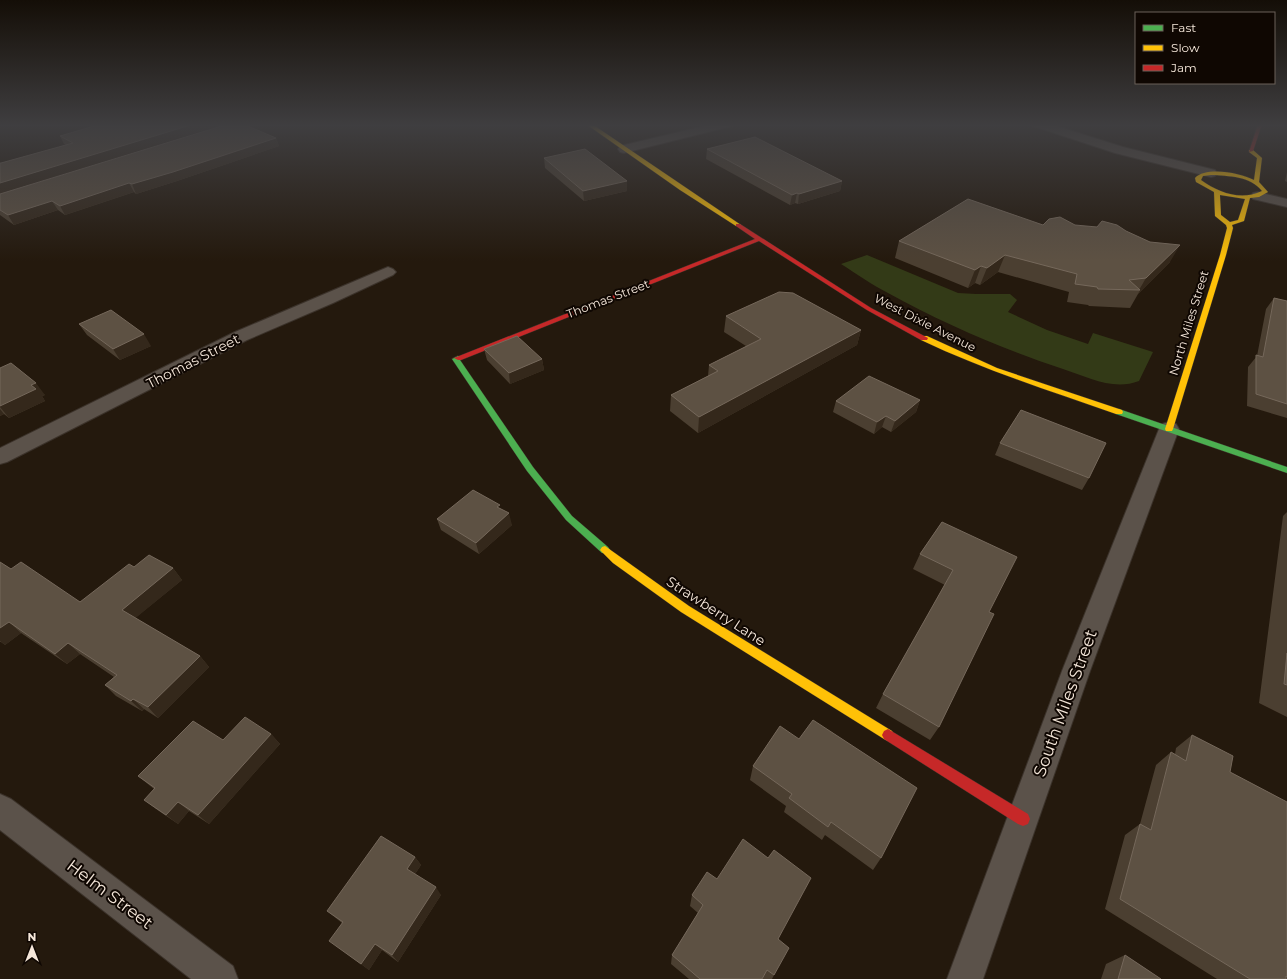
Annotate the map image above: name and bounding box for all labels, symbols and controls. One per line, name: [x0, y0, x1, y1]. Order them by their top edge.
legend: [1135, 12, 1275, 84]
text: Fast: [1171, 20, 1196, 35]
text: Slow: [1171, 40, 1200, 55]
text: Jam: [1170, 60, 1197, 75]
street label: North Miles Street: [1165, 269, 1212, 377]
street label: Thomas Street: [564, 276, 652, 321]
street label: West Dixie Avenue: [872, 290, 979, 355]
street label: Thomas Street: [143, 330, 243, 392]
street label: Strawberry Lane: [663, 572, 769, 650]
street label: South Miles Street: [1029, 627, 1101, 779]
street label: Helm Street: [63, 855, 157, 933]
north arrow: [12, 927, 52, 967]
text: N: [28, 930, 36, 944]

